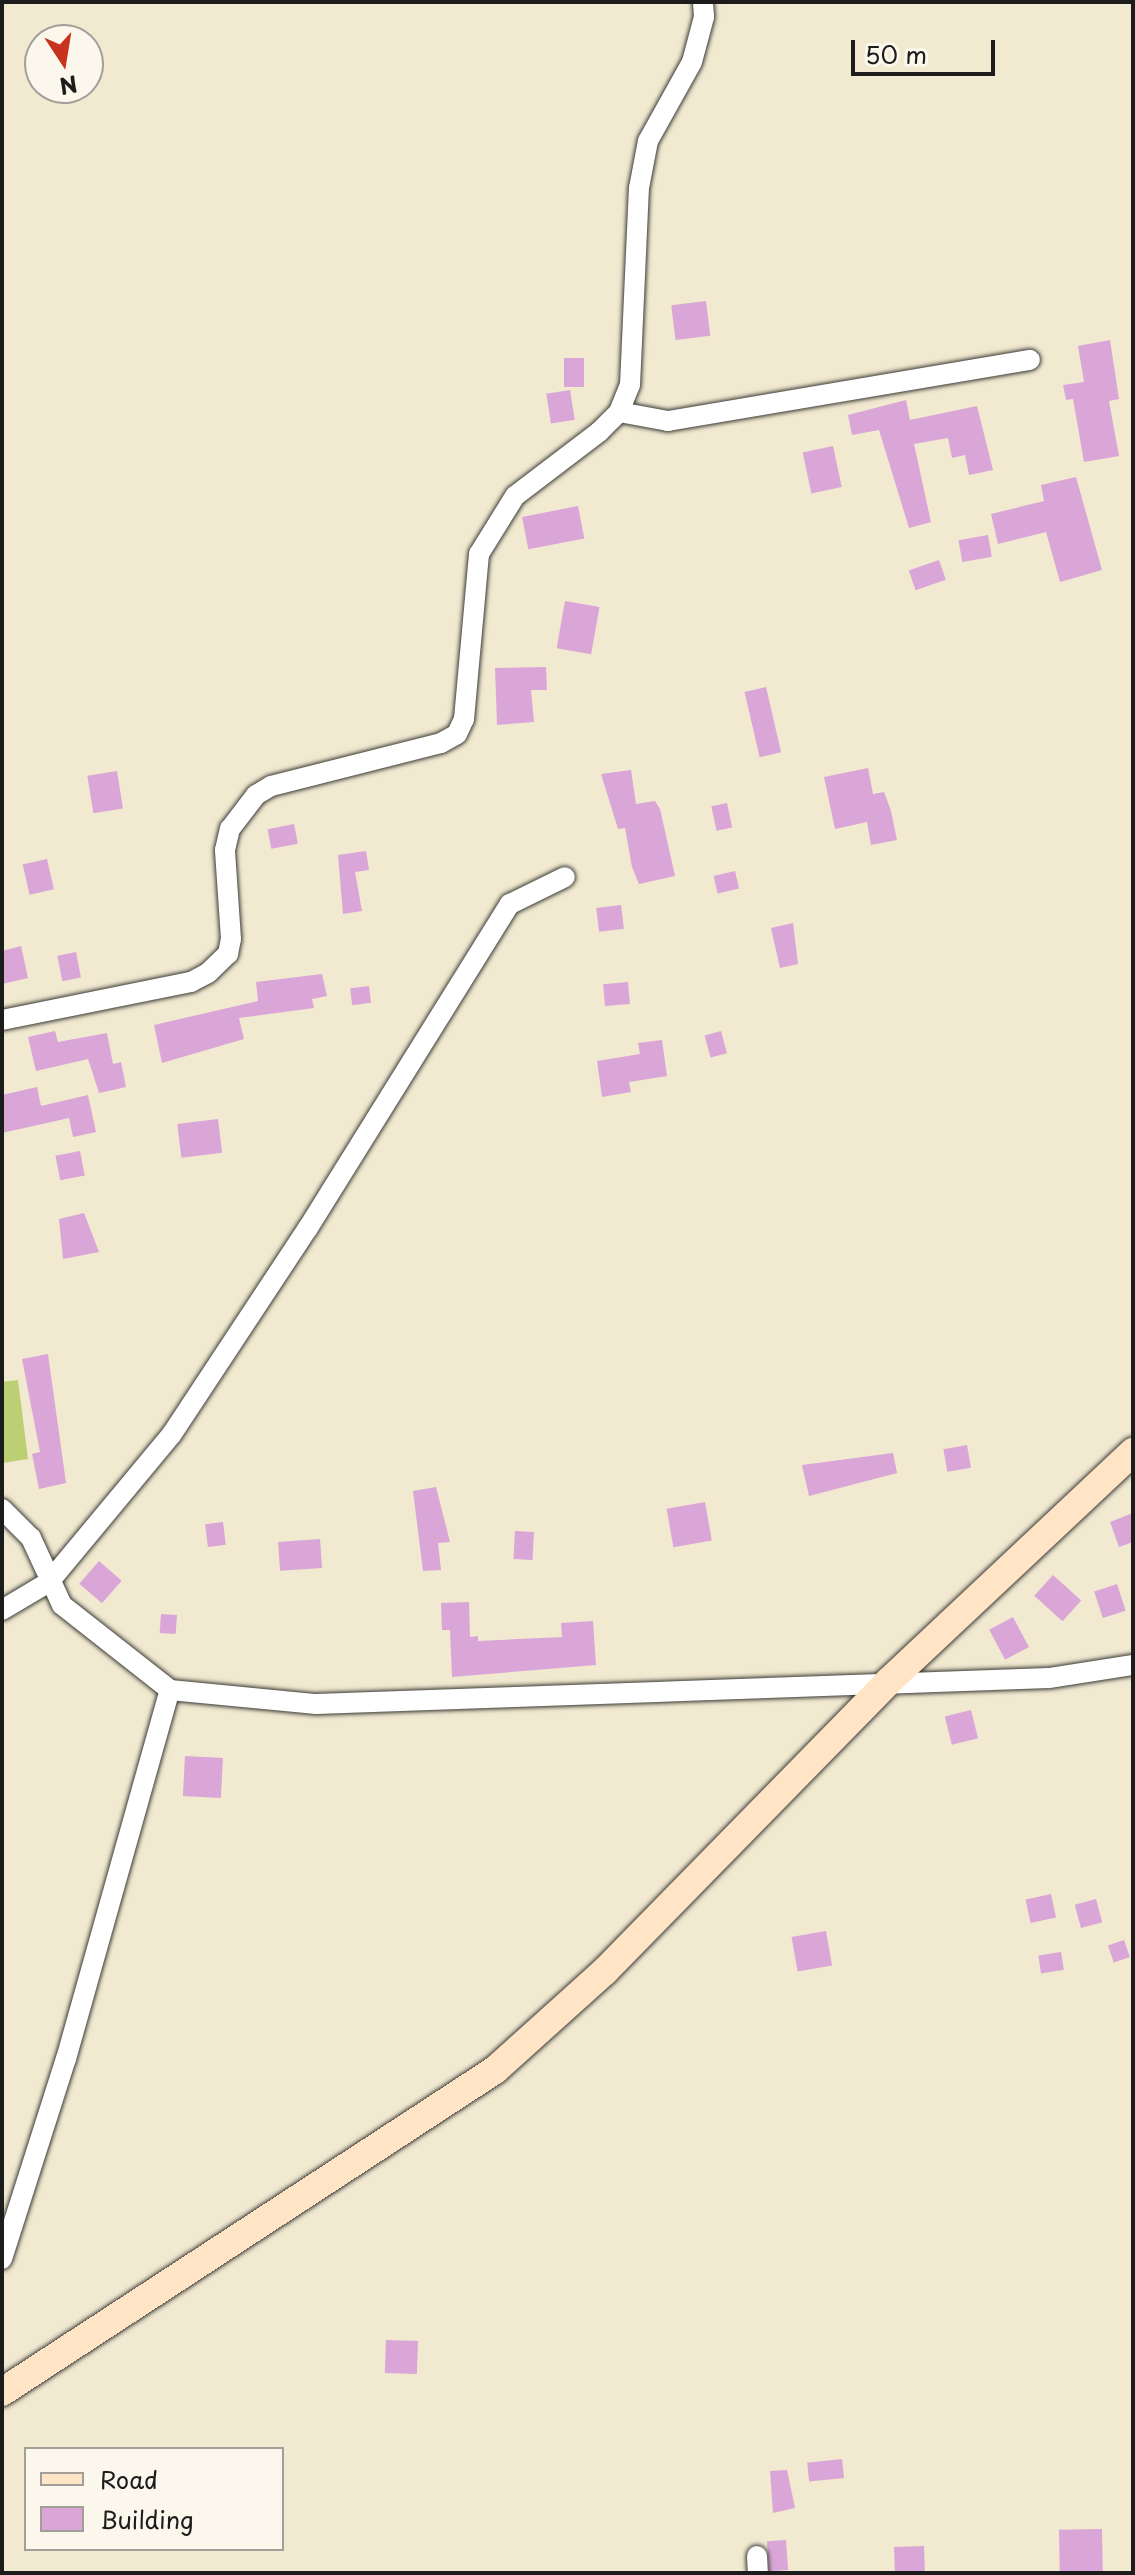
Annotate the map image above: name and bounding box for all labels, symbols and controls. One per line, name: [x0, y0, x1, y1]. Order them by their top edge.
north arrow: [24, 24, 104, 104]
scale bar: [855, 24, 999, 74]
text: 50 m: [865, 36, 927, 72]
text: N: [57, 68, 81, 104]
legend: [24, 2447, 284, 2551]
text: Road: [100, 2461, 158, 2497]
text: Building: [100, 2501, 194, 2537]

